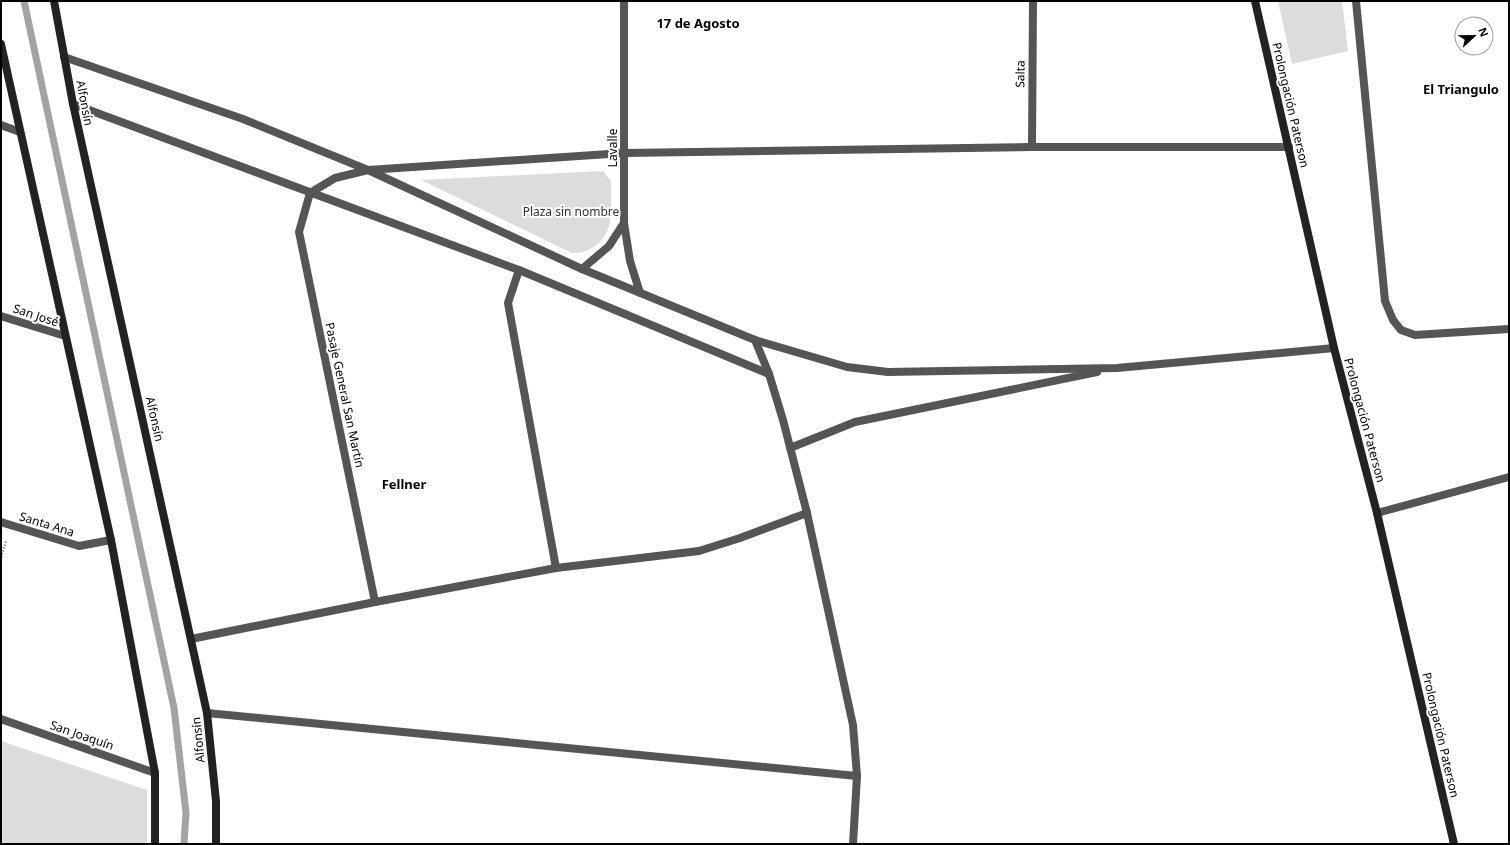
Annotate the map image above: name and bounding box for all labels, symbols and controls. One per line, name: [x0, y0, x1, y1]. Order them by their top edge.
district label: 17 de Agosto: [656, 14, 740, 32]
north arrow: [1454, 16, 1494, 56]
text: N: [1475, 25, 1492, 39]
street label: Prolongación Paterson: [1268, 41, 1314, 169]
street label: Salta: [1011, 60, 1029, 88]
street label: Alfonsín: [72, 79, 98, 127]
district label: El Triangulo: [1423, 80, 1499, 98]
street label: Lavalle: [604, 128, 621, 167]
park label: Plaza sin nombre: [523, 203, 620, 220]
street label: San José: [11, 300, 61, 330]
street label: Pasaje General San Martín: [321, 321, 369, 469]
street label: Prolongación Paterson: [1340, 356, 1390, 484]
street label: Alfonsín: [142, 395, 168, 443]
district label: Fellner: [382, 475, 427, 493]
street label: Santa Ana: [17, 508, 77, 540]
street label: Prolongación Paterson: [1418, 671, 1464, 799]
street label: San Joaquín: [48, 716, 116, 754]
street label: Alfonsín: [187, 716, 209, 764]

